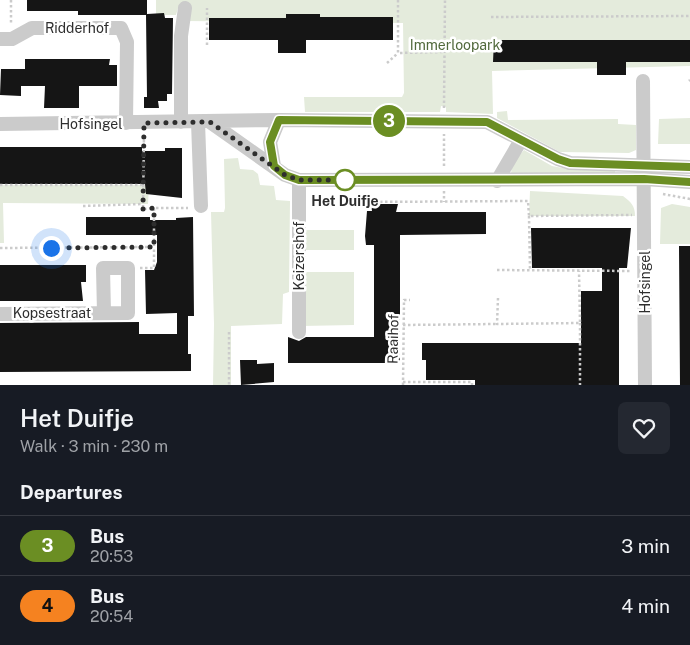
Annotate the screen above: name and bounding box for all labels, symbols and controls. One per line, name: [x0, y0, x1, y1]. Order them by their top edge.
street label: Ridderhof: [45, 20, 110, 36]
park label: Immerloopark: [410, 37, 500, 53]
line badge: 3: [373, 105, 405, 137]
text: 3: [383, 110, 395, 131]
street label: Hofsingel: [59, 116, 123, 132]
marker: Het Duifje: [334, 169, 356, 191]
place label: Het Duifje: [311, 193, 379, 209]
street label: Keizershof: [291, 221, 307, 290]
your location: [39, 236, 64, 261]
street label: Hofsingel: [637, 250, 653, 314]
street label: Kopsestraat: [13, 305, 91, 321]
street label: Raaihof: [385, 314, 401, 364]
button: heart: [618, 402, 670, 454]
text: Het Duifje: [20, 404, 134, 432]
text: Walk · 3 min · 230 m: [20, 437, 168, 456]
text: Departures: [20, 481, 123, 503]
text: Bus: [90, 525, 124, 547]
text: 3: [42, 535, 53, 556]
text: 3 min: [621, 535, 670, 557]
text: 20:53: [90, 547, 133, 566]
text: Bus: [90, 585, 124, 607]
text: 4: [42, 595, 53, 616]
text: 4 min: [621, 595, 670, 617]
text: 20:54: [90, 607, 133, 626]

